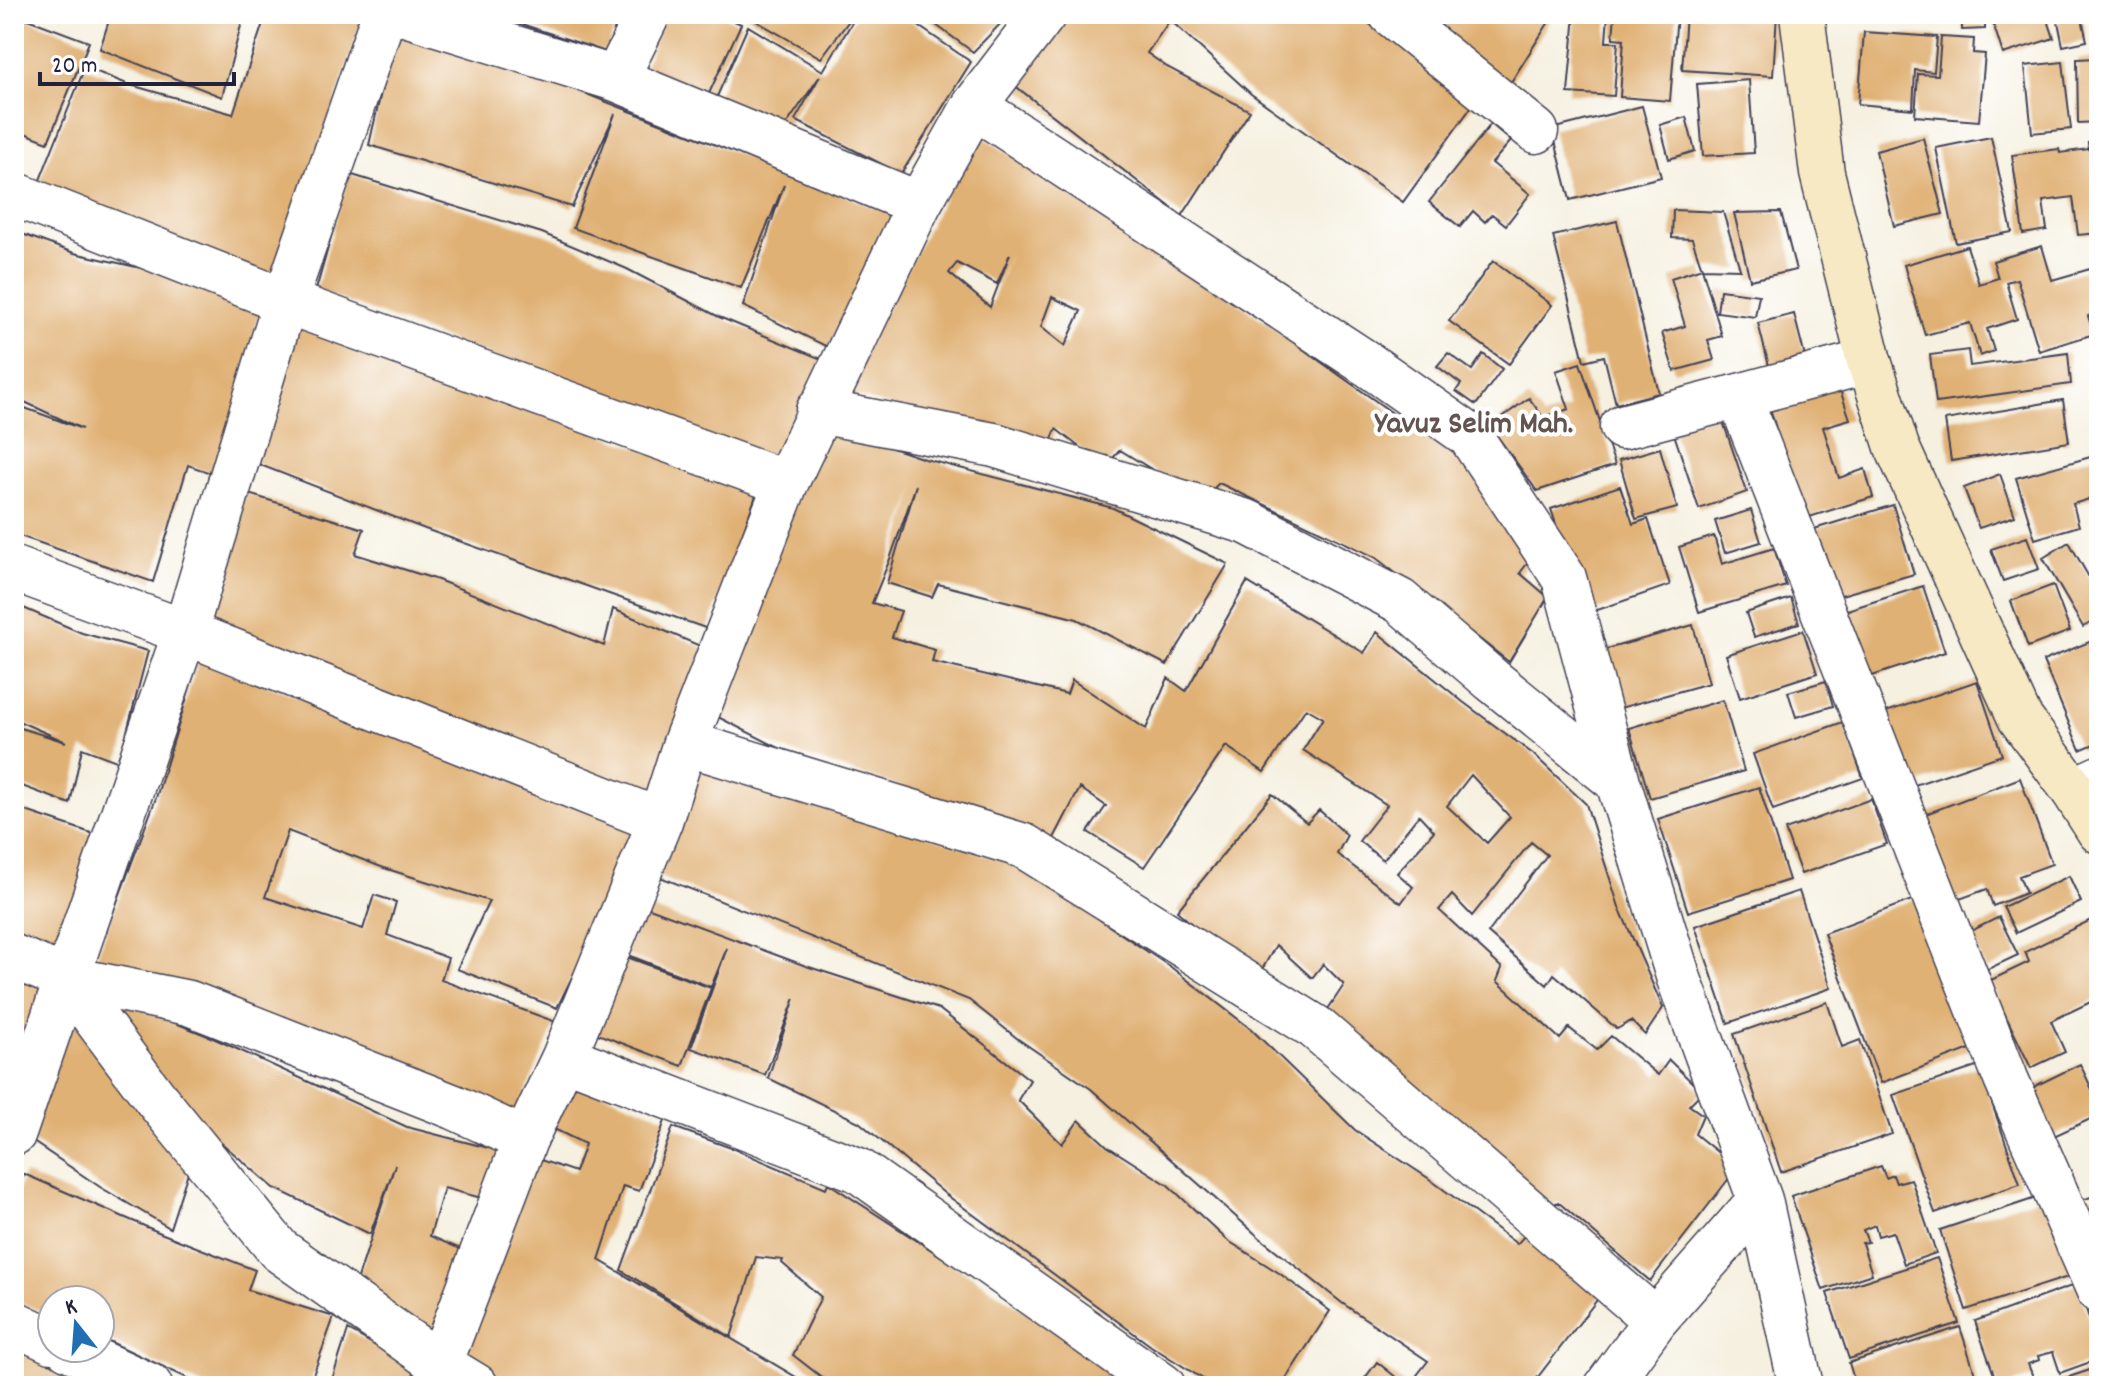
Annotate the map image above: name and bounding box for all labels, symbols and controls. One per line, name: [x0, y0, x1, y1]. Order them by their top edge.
scale bar: [40, 36, 234, 86]
text: 20 m: [52, 50, 98, 84]
district label: Yavuz Selim Mah.: [1374, 403, 1573, 449]
north arrow: [36, 1284, 116, 1364]
text: K: [62, 1292, 81, 1325]

